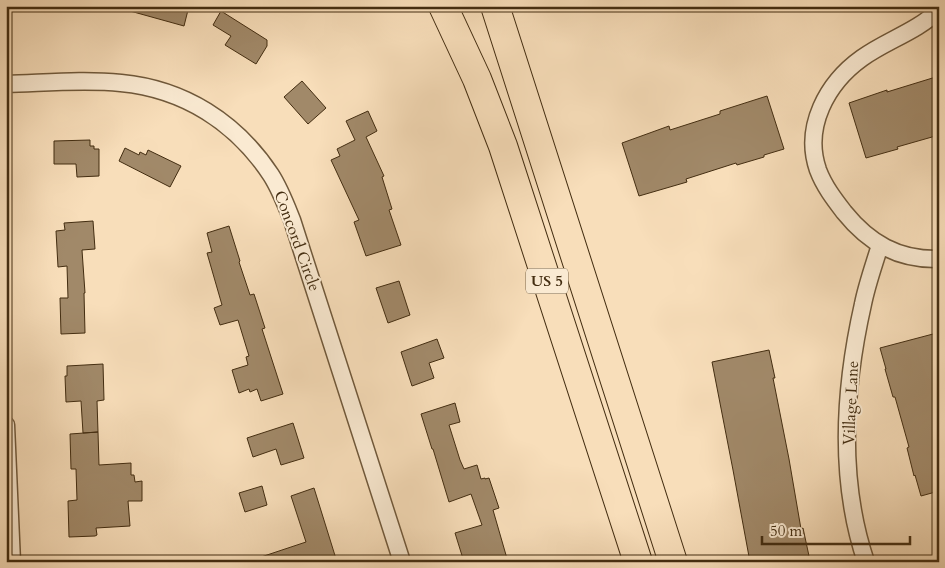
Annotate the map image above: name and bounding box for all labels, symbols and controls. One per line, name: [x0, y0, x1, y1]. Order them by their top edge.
street label: Concord Circle: [269, 188, 325, 294]
road number: US 5: [526, 268, 568, 294]
street label: Village Lane: [838, 360, 864, 446]
scale bar: [762, 513, 910, 545]
text: 50 m: [770, 521, 802, 541]

